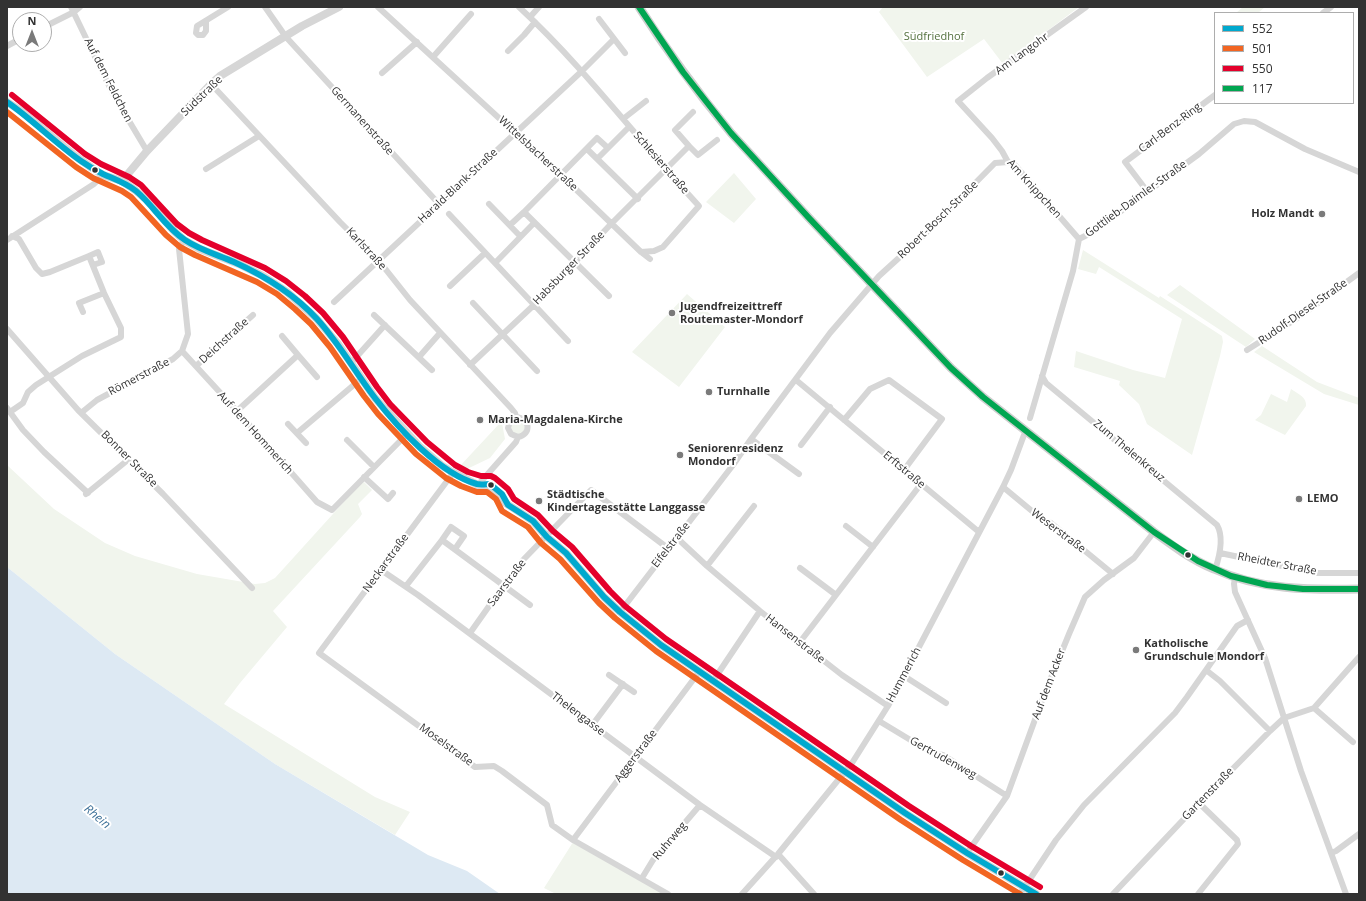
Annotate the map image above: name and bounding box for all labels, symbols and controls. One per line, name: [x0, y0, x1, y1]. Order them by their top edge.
north arrow: [12, 12, 52, 52]
legend: [1214, 12, 1354, 104]
text: N: [28, 13, 36, 28]
text: 552: [1252, 20, 1273, 37]
park label: Südfriedhof: [904, 30, 964, 44]
street label: Am Langohr: [993, 30, 1051, 78]
street label: Auf dem Feldchen: [81, 36, 135, 124]
text: 501: [1252, 40, 1273, 57]
text: 550: [1252, 60, 1273, 77]
street label: Südstraße: [179, 73, 225, 119]
text: 117: [1252, 80, 1273, 97]
street label: Germanenstraße: [328, 84, 396, 158]
street label: Carl-Benz-Ring: [1136, 100, 1204, 156]
street label: Wittelsbacherstraße: [496, 114, 580, 194]
street label: Schlesierstraße: [630, 129, 692, 197]
street label: Harald-Blank-Straße: [416, 146, 500, 226]
street label: Am Knippchen: [1004, 157, 1064, 221]
street label: Gottlieb-Daimler-Straße: [1083, 158, 1189, 240]
unlabelled marker: [90, 165, 100, 175]
street label: Robert-Bosch-Straße: [895, 178, 981, 262]
place label: Holz Mandt: [1251, 207, 1314, 221]
marker: Holz Mandt: [1317, 209, 1327, 219]
street label: Karlstraße: [343, 225, 389, 273]
street label: Habsburger Straße: [530, 228, 608, 308]
street label: Rudolf-Diesel-Straße: [1256, 276, 1350, 348]
place label: Jugendfreizeittreff Routemaster-Mondorf: [680, 300, 803, 326]
marker: Jugendfreizeittreff Routemaster-Mondorf: [667, 308, 677, 318]
street label: Deichstraße: [197, 315, 251, 367]
street label: Römerstraße: [106, 355, 172, 399]
place label: Turnhalle: [717, 385, 770, 399]
marker: Turnhalle: [704, 387, 714, 397]
street label: Auf dem Hommerich: [214, 389, 296, 477]
place label: Maria-Magdalena-Kirche: [488, 413, 623, 427]
marker: Maria-Magdalena-Kirche: [475, 415, 485, 425]
street label: Zum Thelenkreuz: [1091, 417, 1167, 485]
street label: Bonner Straße: [98, 428, 160, 490]
place label: Seniorenresidenz Mondorf: [688, 442, 783, 468]
street label: Erftstraße: [880, 449, 928, 491]
marker: Seniorenresidenz Mondorf: [675, 450, 685, 460]
unlabelled marker: [486, 480, 496, 490]
place label: Städtische Kindertagesstätte Langgasse: [547, 488, 705, 514]
place label: LEMO: [1307, 492, 1339, 506]
marker: LEMO: [1294, 494, 1304, 504]
marker: Städtische Kindertagesstätte Langgasse: [534, 496, 544, 506]
street label: Weserstraße: [1028, 506, 1088, 556]
street label: Eifelstraße: [649, 520, 693, 570]
street label: Neckarstraße: [360, 531, 412, 595]
unlabelled marker: [1183, 550, 1193, 560]
street label: Rheidter Straße: [1236, 550, 1318, 578]
street label: Saarstraße: [485, 557, 529, 609]
street label: Hansenstraße: [763, 612, 827, 666]
place label: Katholische Grundschule Mondorf: [1144, 637, 1264, 663]
street label: Hummerich: [884, 645, 924, 705]
marker: Katholische Grundschule Mondorf: [1131, 645, 1141, 655]
street label: Auf dem Acker: [1029, 647, 1069, 721]
street label: Thelengasse: [549, 690, 607, 738]
street label: Moselstraße: [416, 721, 476, 769]
street label: Aggerstraße: [612, 727, 660, 785]
street label: Gertrudenweg: [907, 734, 979, 782]
street label: Gartenstraße: [1180, 765, 1236, 823]
water label: Rhein: [81, 802, 113, 832]
street label: Ruhrweg: [650, 819, 690, 863]
unlabelled marker: [996, 868, 1006, 878]

